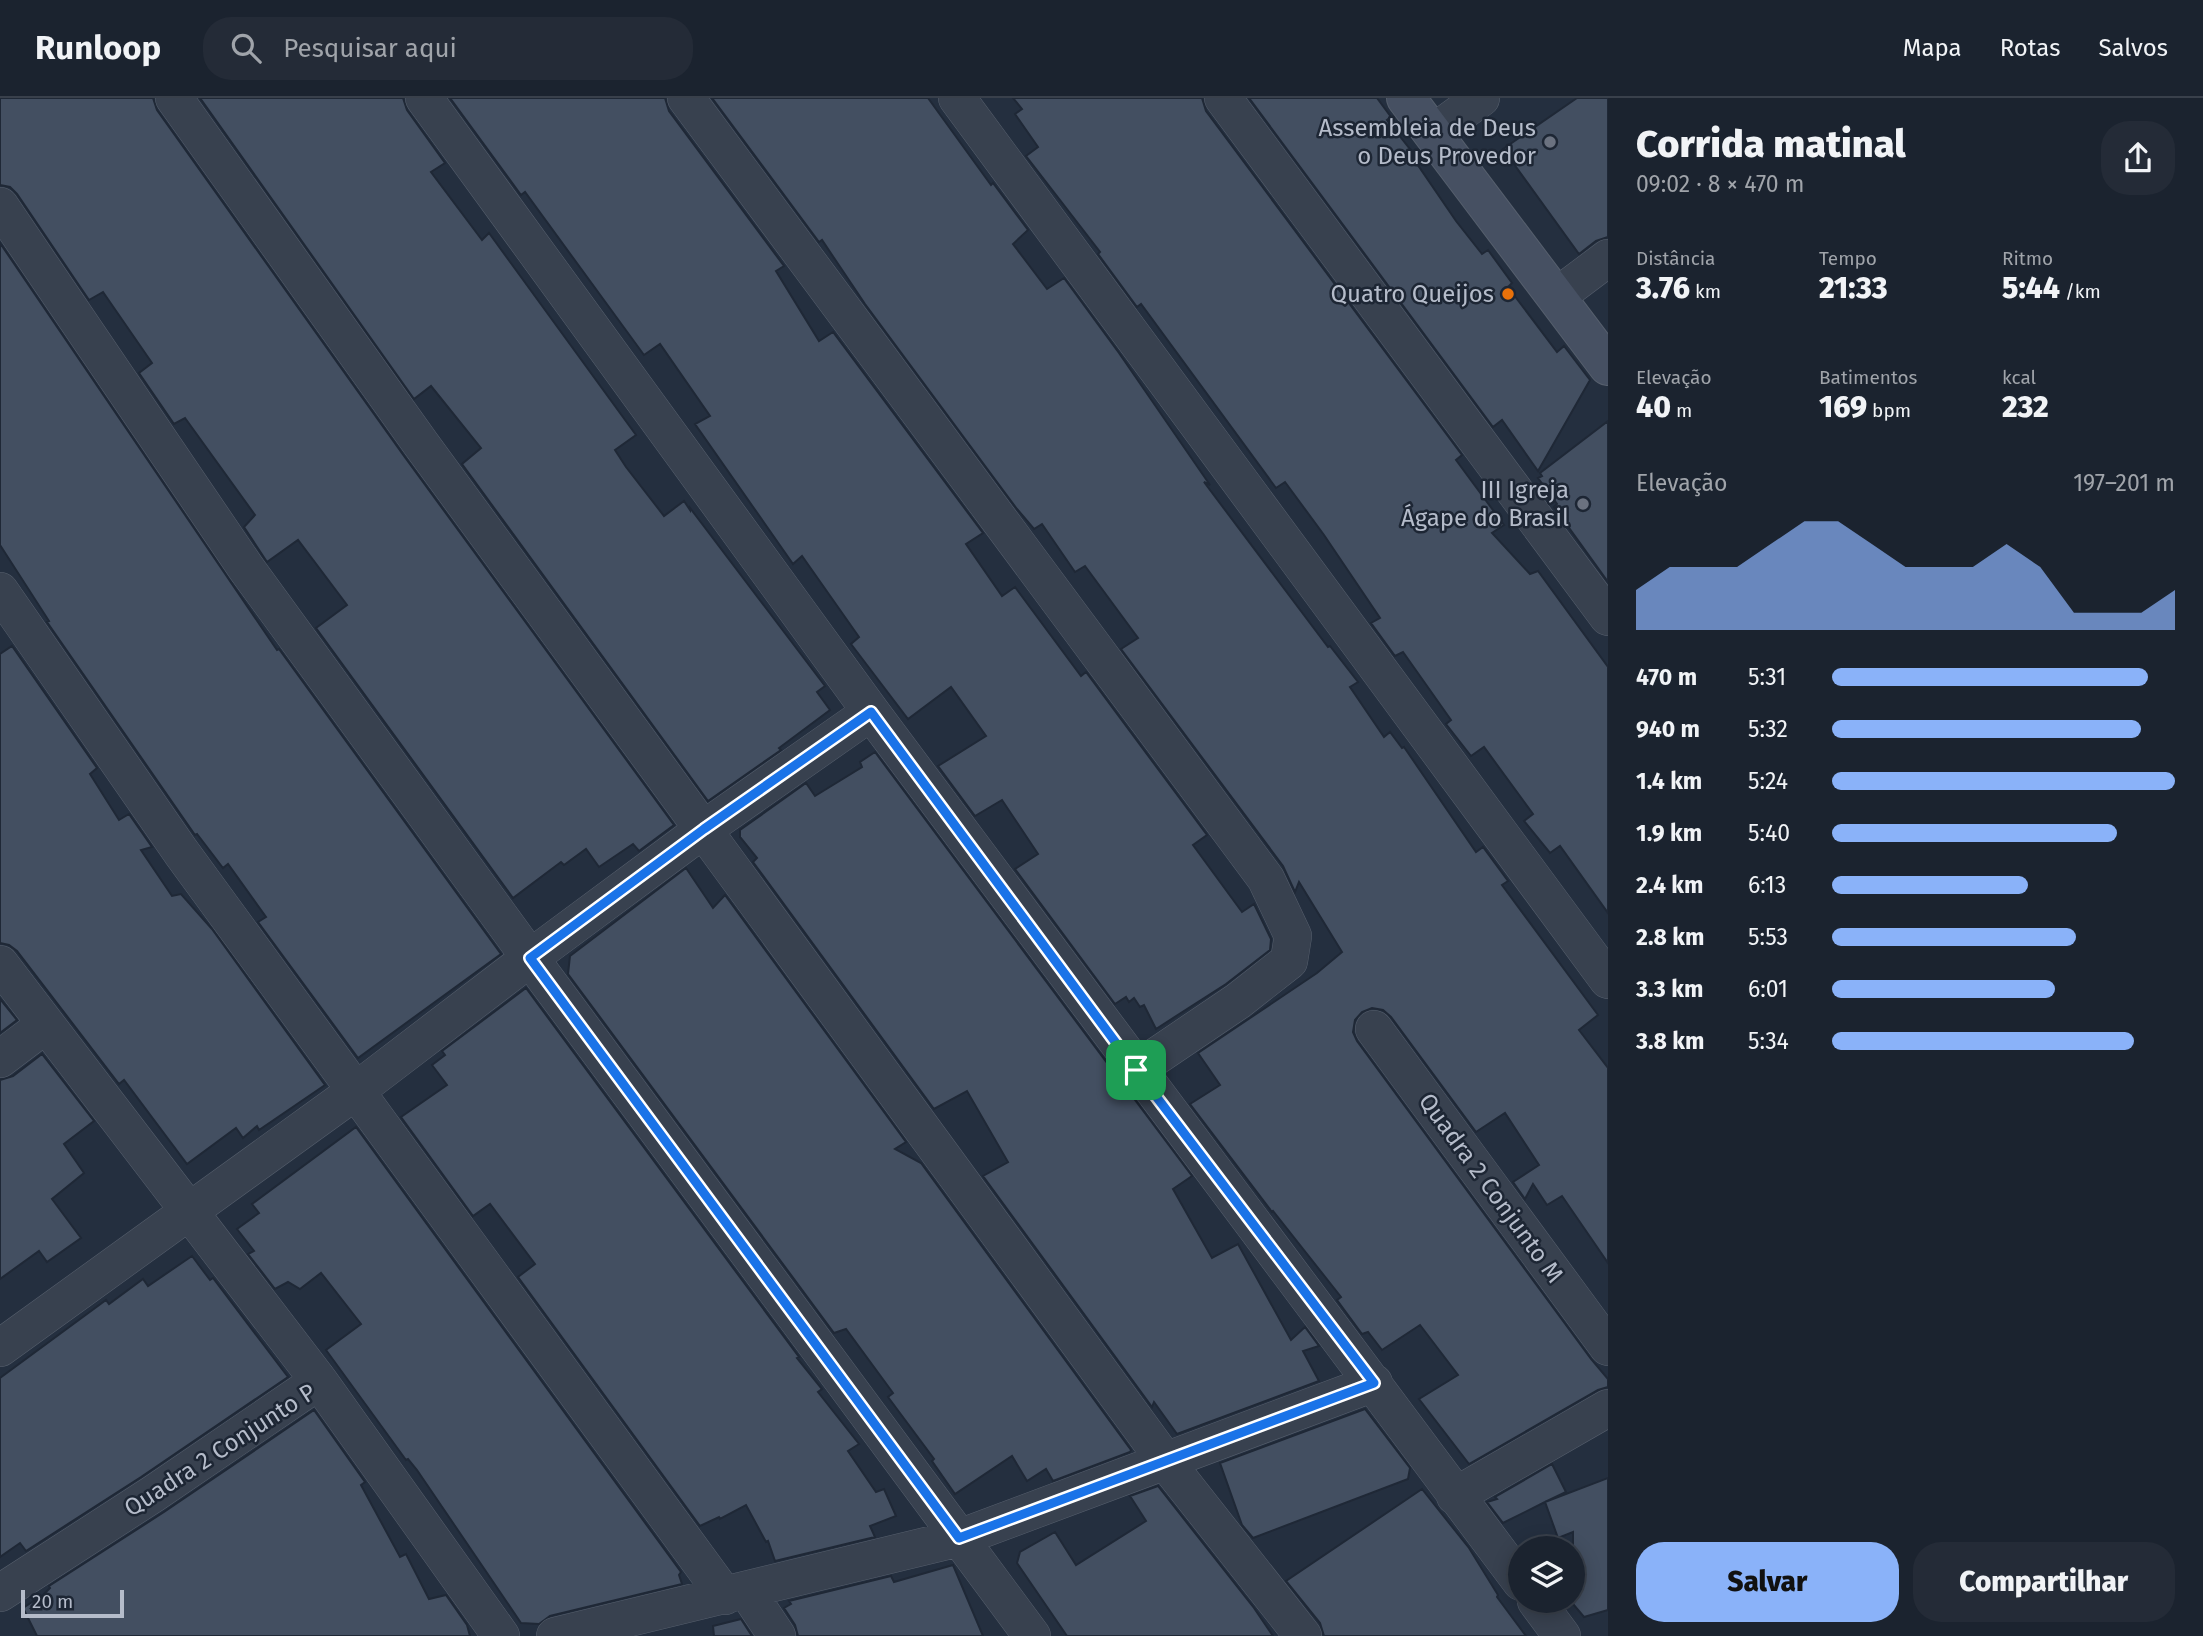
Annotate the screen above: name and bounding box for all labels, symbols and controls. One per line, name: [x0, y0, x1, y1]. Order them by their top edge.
search box: [203, 17, 693, 80]
text: Runloop: [35, 28, 161, 68]
icon: search: [227, 29, 265, 67]
text: Pesquisar aqui: [283, 33, 457, 64]
text: Mapa: [1903, 34, 1962, 62]
text: Rotas: [2000, 34, 2060, 62]
text: Salvos: [2098, 34, 2168, 62]
place label: Assembleia de Deus o Deus Provedor: [1318, 114, 1537, 170]
text: Corrida matinal: [1636, 121, 1906, 167]
button: share: [2101, 121, 2175, 195]
marker: Assembleia de Deus o Deus Provedor: [1542, 134, 1558, 150]
text: 09:02 · 8 × 470 m: [1636, 170, 1804, 198]
text: Distância: [1636, 247, 1715, 270]
text: Tempo: [1819, 247, 1877, 270]
text: Ritmo: [2002, 247, 2053, 270]
text: 3.76: [1636, 270, 1690, 306]
text: 21:33: [1819, 270, 1888, 306]
text: 5:44: [2002, 270, 2060, 306]
place label: Quatro Queijos: [1330, 280, 1494, 308]
text: km: [1690, 280, 1721, 303]
text: /km: [2060, 280, 2101, 303]
marker: Quatro Queijos: [1500, 286, 1516, 302]
text: Elevação: [1636, 366, 1712, 389]
text: Batimentos: [1819, 366, 1917, 389]
text: kcal: [2002, 366, 2036, 389]
text: 40: [1636, 389, 1671, 425]
text: 169: [1819, 389, 1867, 425]
text: 232: [2002, 389, 2049, 425]
text: m: [1671, 399, 1692, 422]
text: bpm: [1867, 399, 1911, 422]
text: Elevação: [1636, 469, 1727, 497]
text: 197–201 m: [2073, 469, 2175, 497]
place label: III Igreja Ágape do Brasil: [1401, 476, 1569, 532]
marker: III Igreja Ágape do Brasil: [1575, 496, 1591, 512]
text: 470 m: [1636, 663, 1697, 691]
text: 5:31: [1748, 663, 1786, 691]
text: 940 m: [1636, 715, 1700, 743]
text: 5:32: [1748, 715, 1788, 743]
text: 1.4 km: [1636, 767, 1702, 795]
text: 5:24: [1748, 767, 1788, 795]
text: 1.9 km: [1636, 819, 1702, 847]
text: 5:40: [1748, 819, 1790, 847]
text: 2.4 km: [1636, 871, 1703, 899]
text: 6:13: [1748, 871, 1786, 899]
text: 2.8 km: [1636, 923, 1704, 951]
text: 5:53: [1748, 923, 1788, 951]
text: 3.3 km: [1636, 975, 1703, 1003]
text: 6:01: [1748, 975, 1788, 1003]
text: 3.8 km: [1636, 1027, 1704, 1055]
text: 5:34: [1748, 1027, 1789, 1055]
pin: [1106, 1040, 1166, 1100]
icon: arrive: [1117, 1051, 1155, 1089]
street label: Quadra 2 Conjunto M: [1413, 1088, 1569, 1288]
street label: Quadra 2 Conjunto P: [119, 1378, 321, 1522]
map controls: [1508, 1536, 1585, 1613]
button: layers: [1508, 1536, 1585, 1613]
button: Salvar: [1636, 1542, 1899, 1622]
button: Compartilhar: [1913, 1542, 2175, 1622]
scale bar: [21, 1587, 124, 1619]
text: 20 m: [32, 1590, 73, 1613]

